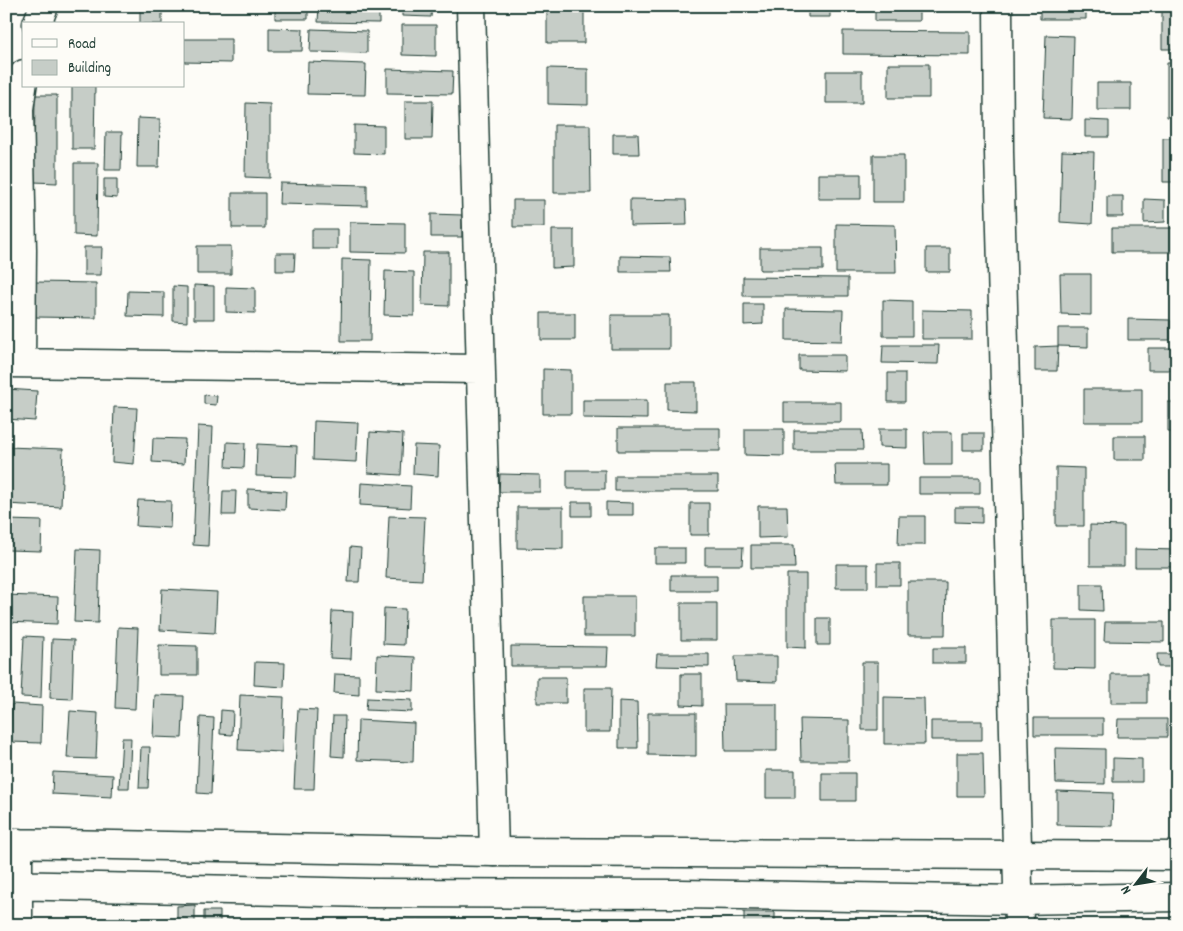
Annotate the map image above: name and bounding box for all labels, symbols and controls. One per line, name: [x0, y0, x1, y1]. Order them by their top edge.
legend: [22, 22, 185, 88]
text: Road: [68, 34, 96, 56]
text: Building: [68, 58, 111, 80]
north arrow: [1110, 858, 1160, 908]
text: N: [1116, 881, 1137, 898]

